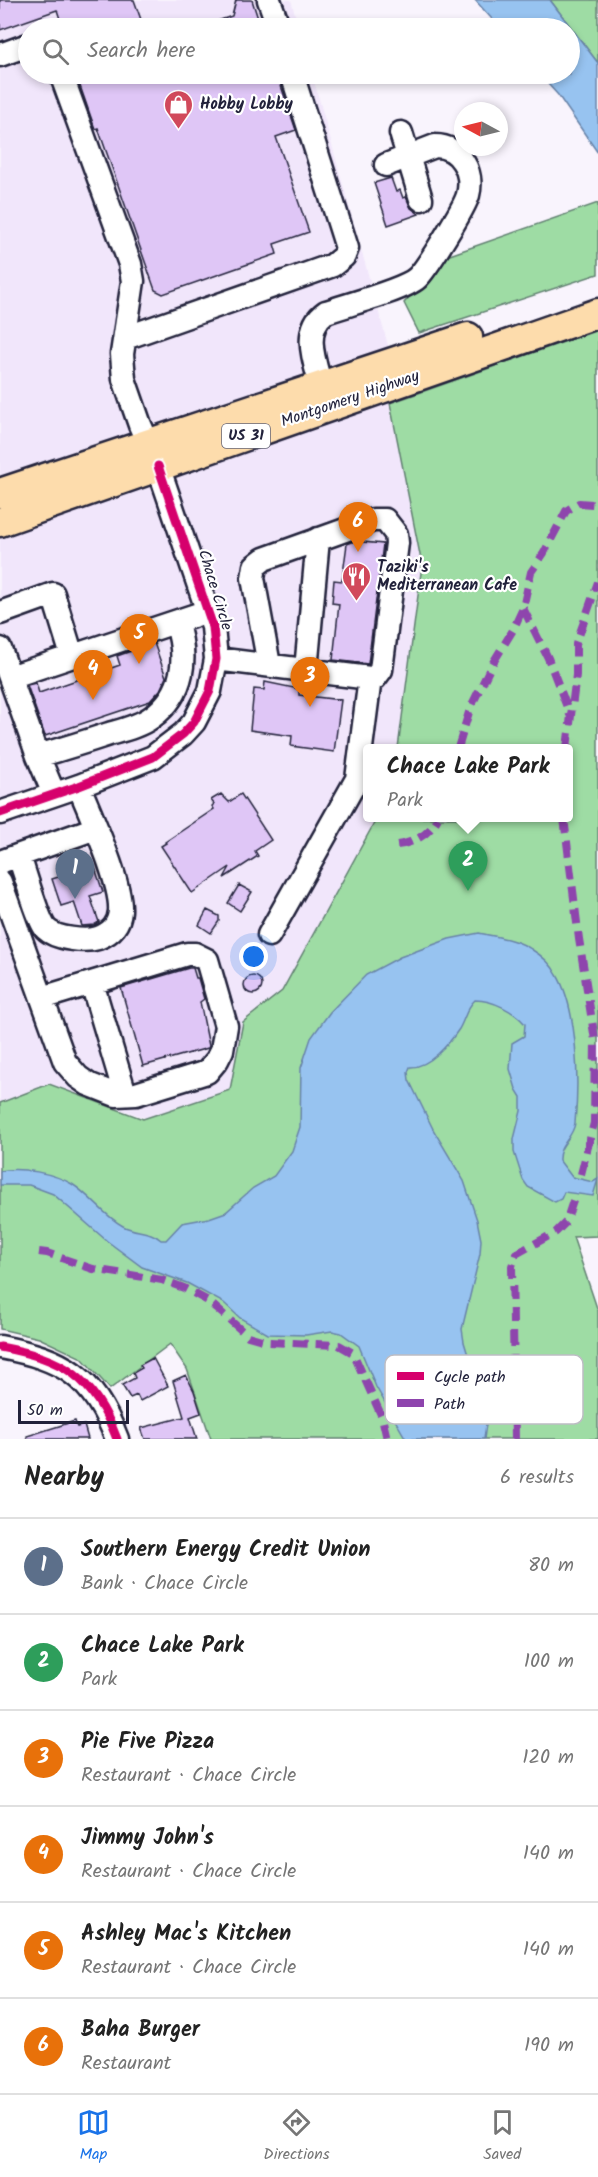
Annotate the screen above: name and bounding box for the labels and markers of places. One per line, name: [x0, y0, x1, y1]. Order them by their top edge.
shop icon: Hobby Lobby: [163, 88, 195, 130]
place label: Hobby Lobby: [200, 92, 294, 117]
pin: 6: [338, 502, 378, 552]
place label: Taziki's Mediterranean Cafe: [377, 555, 517, 598]
restaurant icon: Taziki's Mediterranean Cafe: [340, 560, 372, 602]
pin: 5: [120, 614, 158, 664]
pin: 4: [74, 650, 112, 700]
pin: 3: [290, 658, 330, 707]
pin: 2: [448, 842, 488, 891]
pin: 1: [56, 850, 94, 899]

